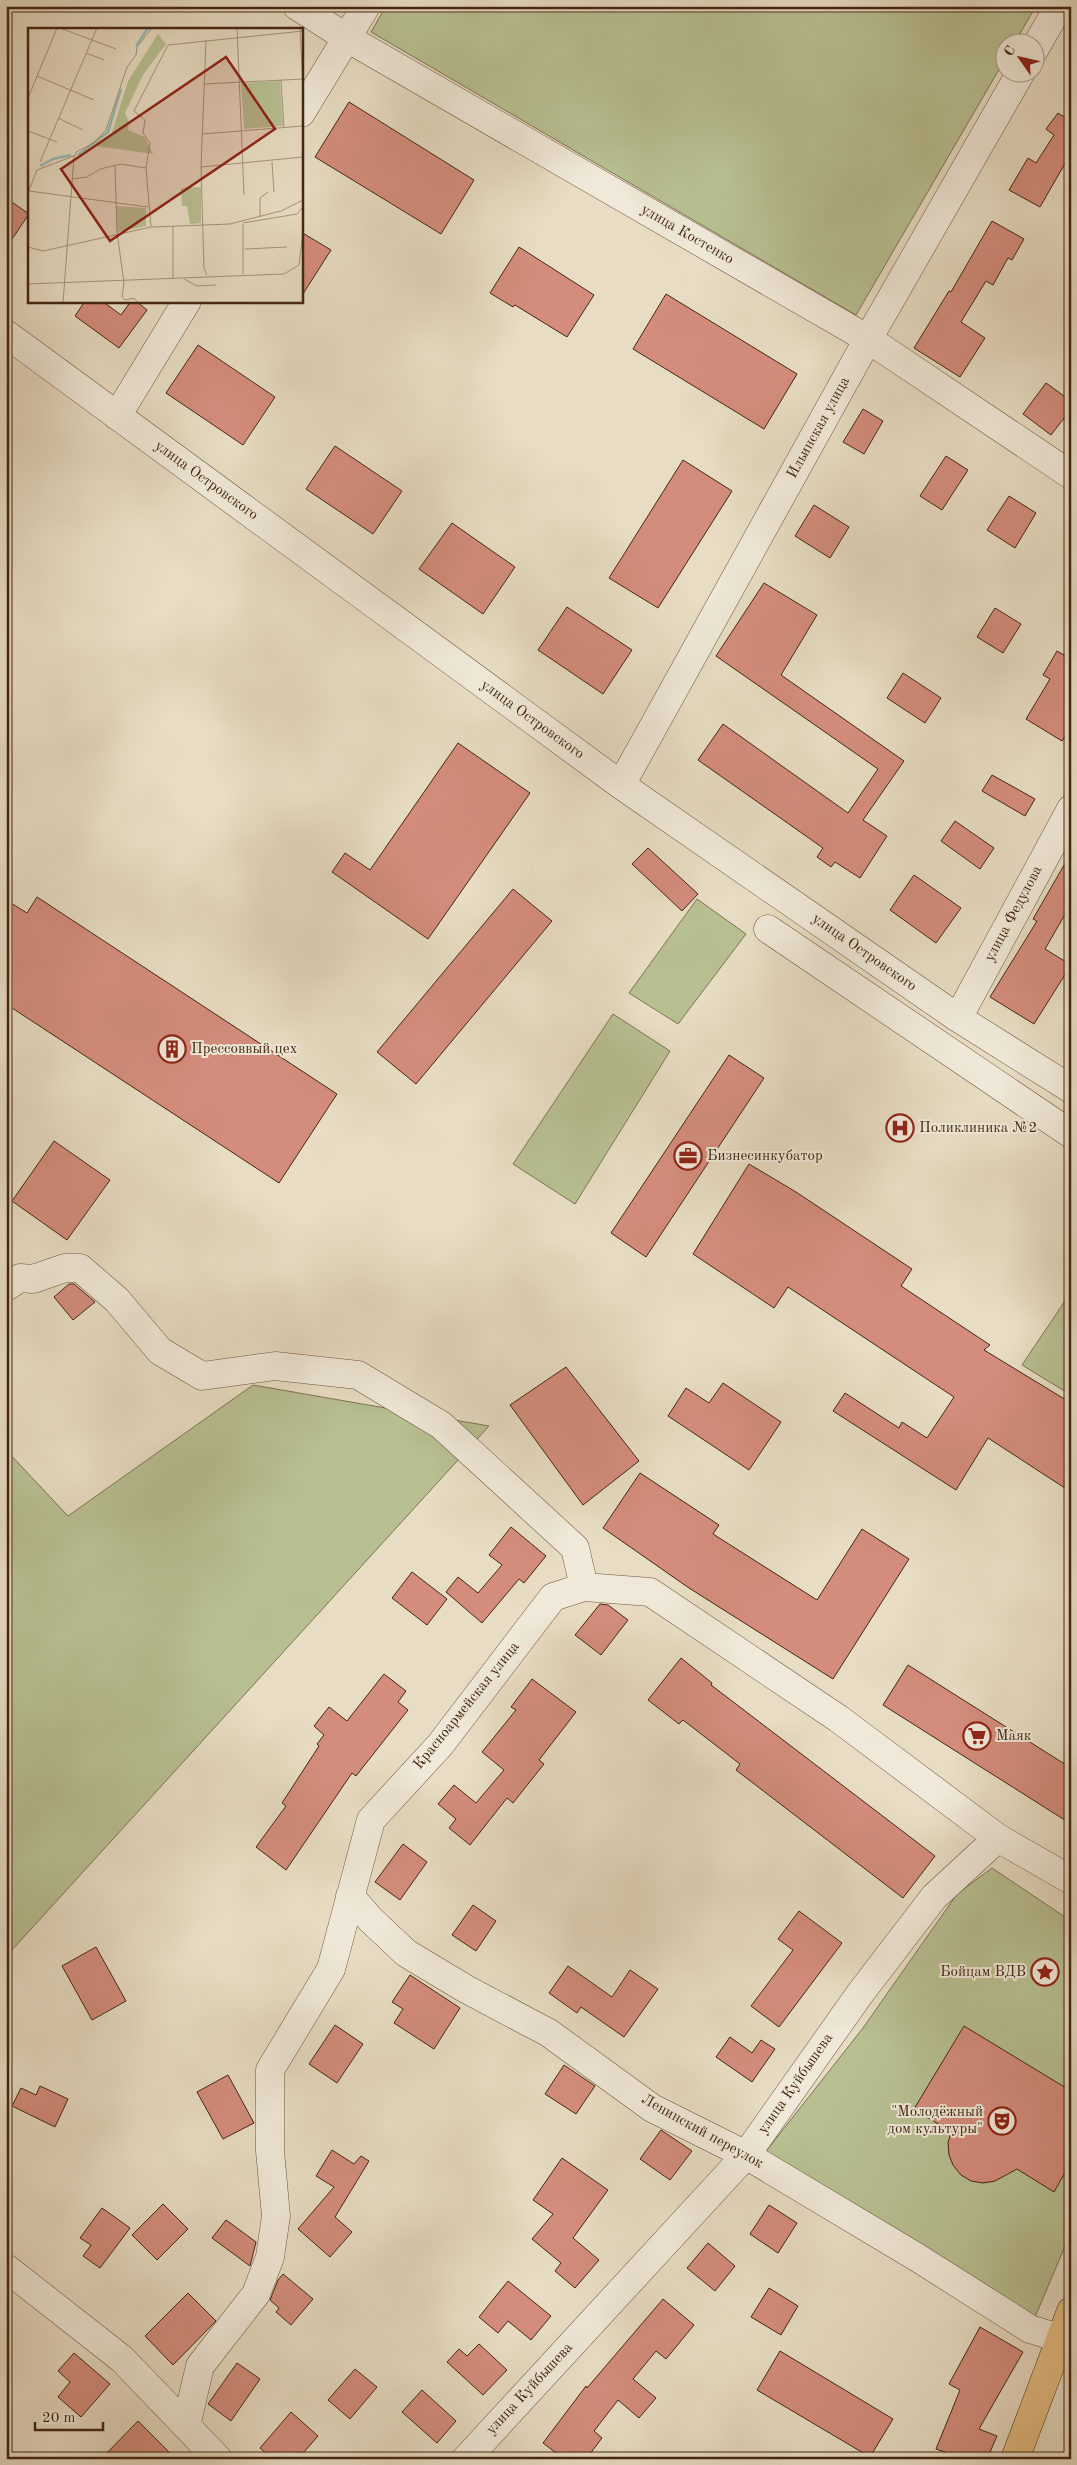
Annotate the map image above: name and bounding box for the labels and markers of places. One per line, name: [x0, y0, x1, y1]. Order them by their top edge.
building icon: Прессоввый цех: [157, 1034, 187, 1064]
place label: Прессоввый цех: [191, 1042, 298, 1057]
hospital icon: Поликлиника №2: [885, 1113, 915, 1143]
place label: Поликлиника №2: [919, 1121, 1037, 1136]
office icon: Бизнесинкубатор: [673, 1141, 703, 1171]
place label: Бизнесинкубатор: [707, 1149, 823, 1164]
supermarket icon: Maяк: [962, 1721, 992, 1751]
place label: Maяк: [996, 1729, 1032, 1744]
place icon: Бойцам ВДВ: [1030, 1957, 1060, 1987]
place label: Бойцам ВДВ: [940, 1965, 1026, 1980]
place label: "Молодёжный дом культуры": [888, 2105, 983, 2137]
theatre icon: "Молодёжный дом культуры": [987, 2106, 1017, 2136]

